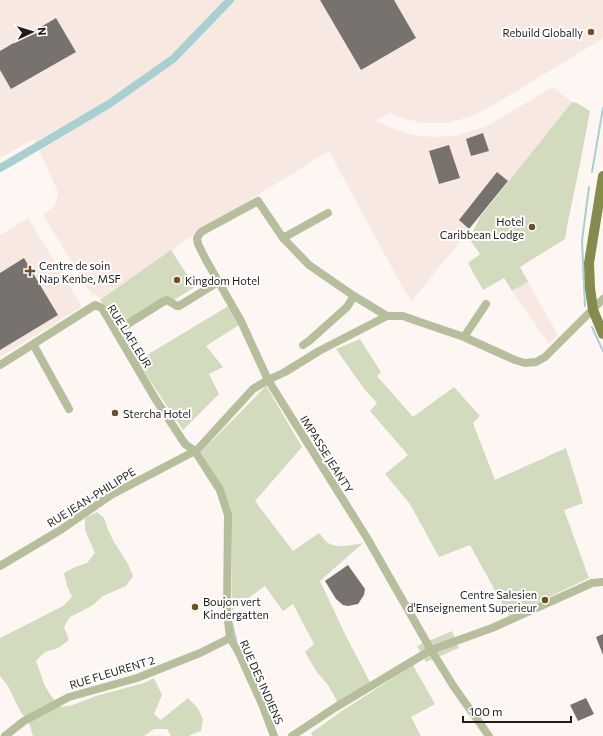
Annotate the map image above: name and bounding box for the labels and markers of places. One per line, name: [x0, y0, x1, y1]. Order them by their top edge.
place label: Rebuild Globally: [502, 26, 583, 39]
marker: Rebuild Globally: [586, 27, 596, 37]
place label: Hotel Caribbean Lodge: [440, 215, 524, 241]
marker: Hotel Caribbean Lodge: [527, 222, 537, 232]
place label: Centre de soin Nap Kenbe, MSF: [39, 259, 121, 285]
marker: Centre de soin Nap Kenbe, MSF: [24, 265, 36, 277]
place label: Kingdom Hotel: [185, 274, 260, 287]
marker: Kingdom Hotel: [172, 275, 182, 285]
place label: Stercha Hotel: [123, 407, 191, 420]
marker: Stercha Hotel: [110, 408, 120, 418]
place label: Centre Salesien d'Enseignement Superieur: [407, 588, 538, 614]
place label: Boujon vert Kindergatten: [203, 595, 269, 621]
marker: Centre Salesien d'Enseignement Superieur: [540, 595, 550, 605]
marker: Boujon vert Kindergatten: [190, 602, 200, 612]

